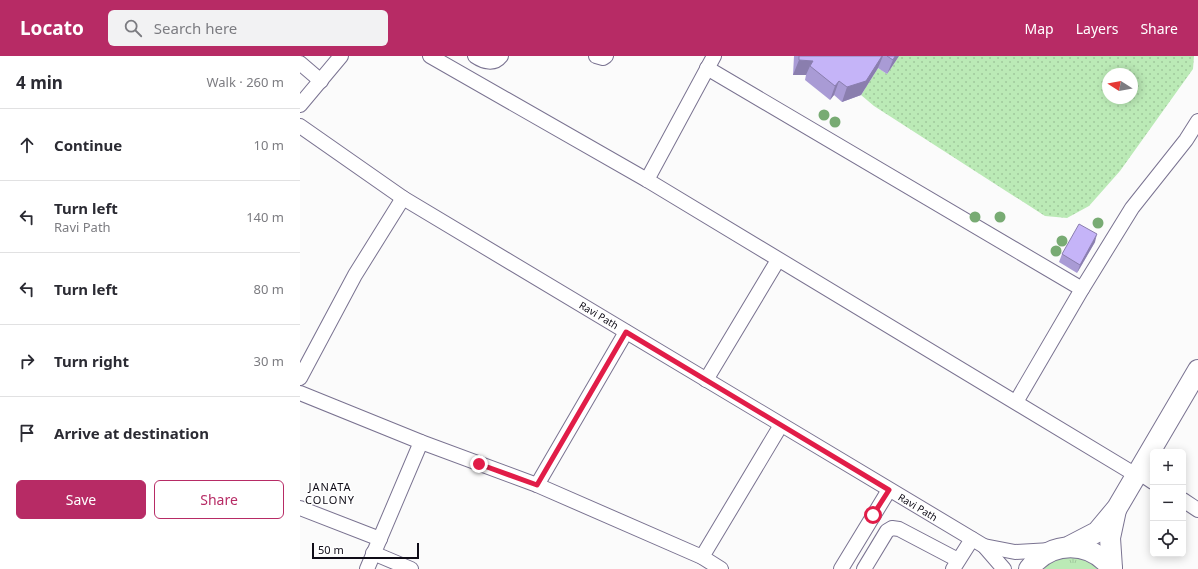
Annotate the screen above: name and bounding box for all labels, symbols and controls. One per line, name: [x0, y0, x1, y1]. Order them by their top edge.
search box: [108, 10, 388, 46]
text: Locato: [20, 15, 84, 41]
icon: search: [122, 17, 144, 39]
text: Search here: [154, 18, 237, 38]
text: Map: [1025, 19, 1054, 38]
text: Layers: [1076, 19, 1118, 38]
text: Share: [1140, 19, 1178, 38]
north arrow: [1102, 68, 1138, 104]
text: 4 min: [16, 71, 63, 94]
text: Walk · 260 m: [206, 73, 284, 91]
icon: ahead: [16, 134, 38, 156]
text: Continue: [54, 135, 122, 155]
text: 10 m: [254, 136, 284, 154]
text: Turn left: [54, 198, 118, 218]
icon: left: [16, 206, 38, 228]
text: 140 m: [246, 208, 284, 226]
text: Ravi Path: [54, 218, 111, 236]
icon: left: [16, 278, 38, 300]
text: Turn left: [54, 279, 118, 299]
text: 80 m: [254, 280, 284, 298]
street label: Ravi Path: [577, 298, 621, 332]
icon: right: [16, 350, 38, 372]
text: Turn right: [54, 351, 129, 371]
text: 30 m: [254, 352, 284, 370]
icon: arrive: [16, 422, 38, 444]
text: Arrive at destination: [54, 423, 209, 443]
map controls: [1150, 449, 1186, 557]
button: +: [1150, 449, 1186, 485]
route end: [470, 455, 488, 473]
district label: JANATA COLONY: [305, 479, 355, 507]
button: Save: [16, 480, 146, 519]
button: Share: [154, 480, 284, 519]
button: −: [1150, 485, 1186, 521]
street label: Ravi Path: [896, 490, 940, 524]
route start: [864, 506, 882, 524]
button: locate: [1150, 521, 1186, 557]
scale bar: [312, 541, 419, 560]
text: 50 m: [318, 542, 344, 557]

